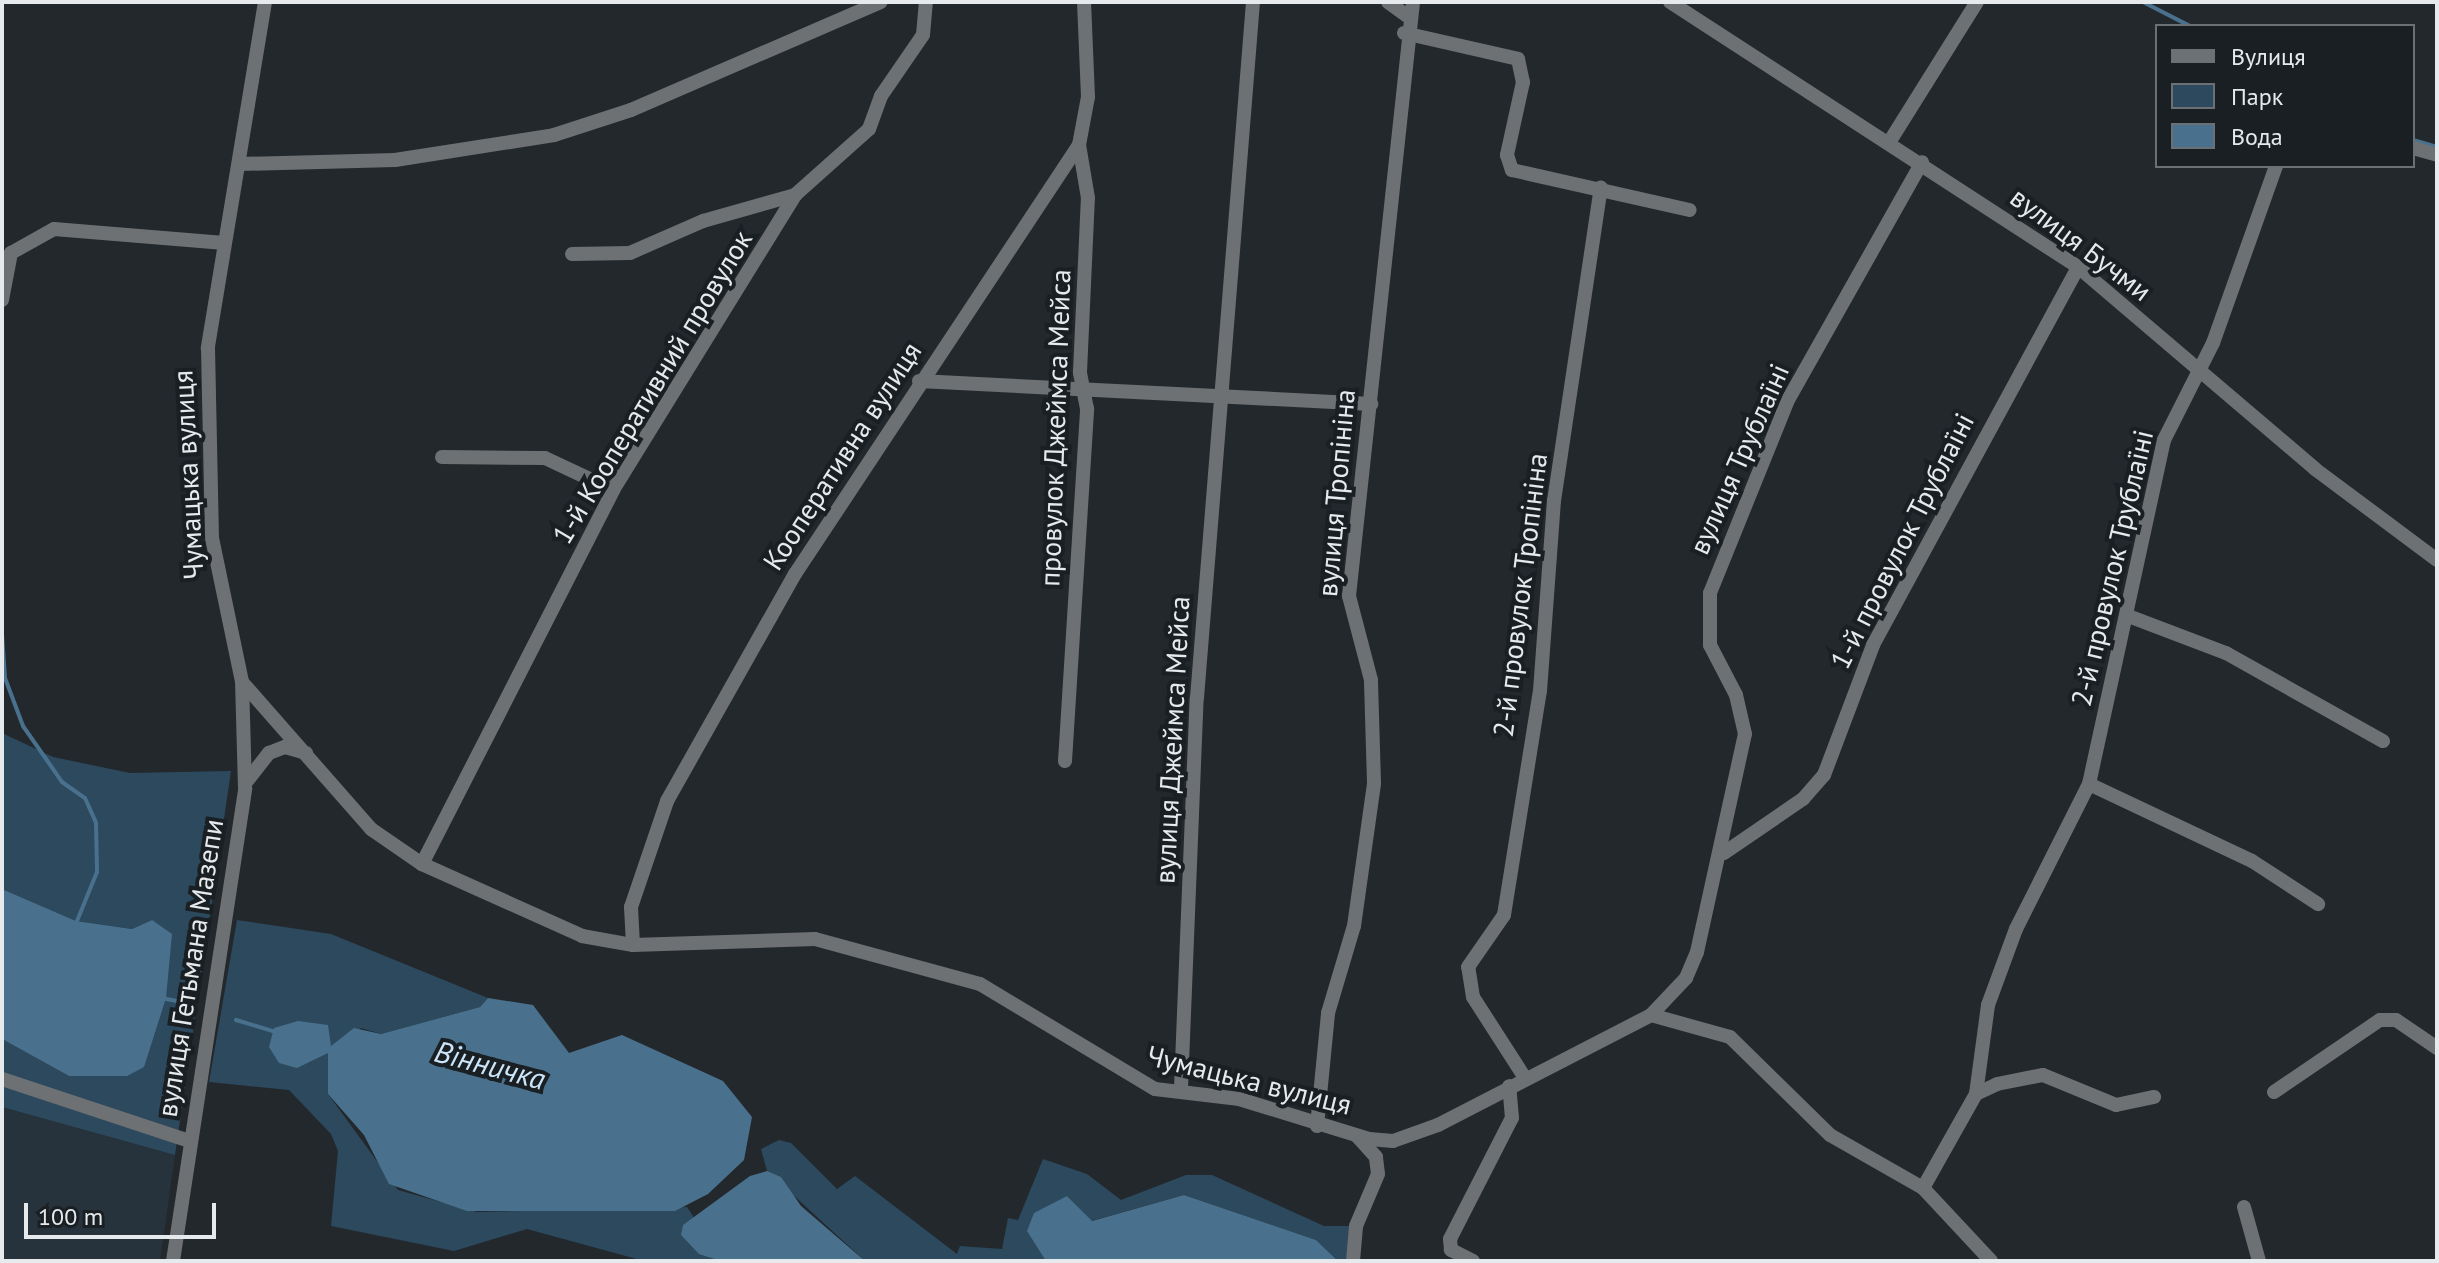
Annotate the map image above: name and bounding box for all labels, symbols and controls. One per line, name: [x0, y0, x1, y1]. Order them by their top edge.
legend: [2155, 24, 2415, 168]
text: Вулиця: [2231, 41, 2306, 72]
text: Парк: [2231, 81, 2283, 112]
text: Вода: [2231, 121, 2283, 152]
street label: вулиця Бучми: [2004, 180, 2158, 308]
street label: 1-й Кооперативний провулок: [545, 224, 759, 550]
street label: провулок Джеймса Мейса: [1033, 268, 1077, 588]
street label: Кооперативна вулиця: [756, 336, 928, 576]
street label: вулиця Трублаїні: [1682, 358, 1796, 560]
street label: Чумацька вулиця: [166, 369, 210, 581]
street label: вулиця Тропініна: [1310, 388, 1362, 598]
street label: 1-й провулок Трублаїні: [1823, 407, 1981, 675]
street label: 2-й провулок Трублаїні: [2064, 426, 2160, 710]
street label: 2-й провулок Тропініна: [1486, 451, 1554, 739]
street label: вулиця Джеймса Мейса: [1148, 595, 1196, 885]
street label: вулиця Гетьмана Мазепи: [150, 817, 230, 1119]
water label: Вінничка: [431, 1033, 549, 1097]
street label: Чумацька вулиця: [1143, 1038, 1355, 1122]
scale bar: [28, 1187, 220, 1237]
text: 100 m: [38, 1201, 103, 1232]

